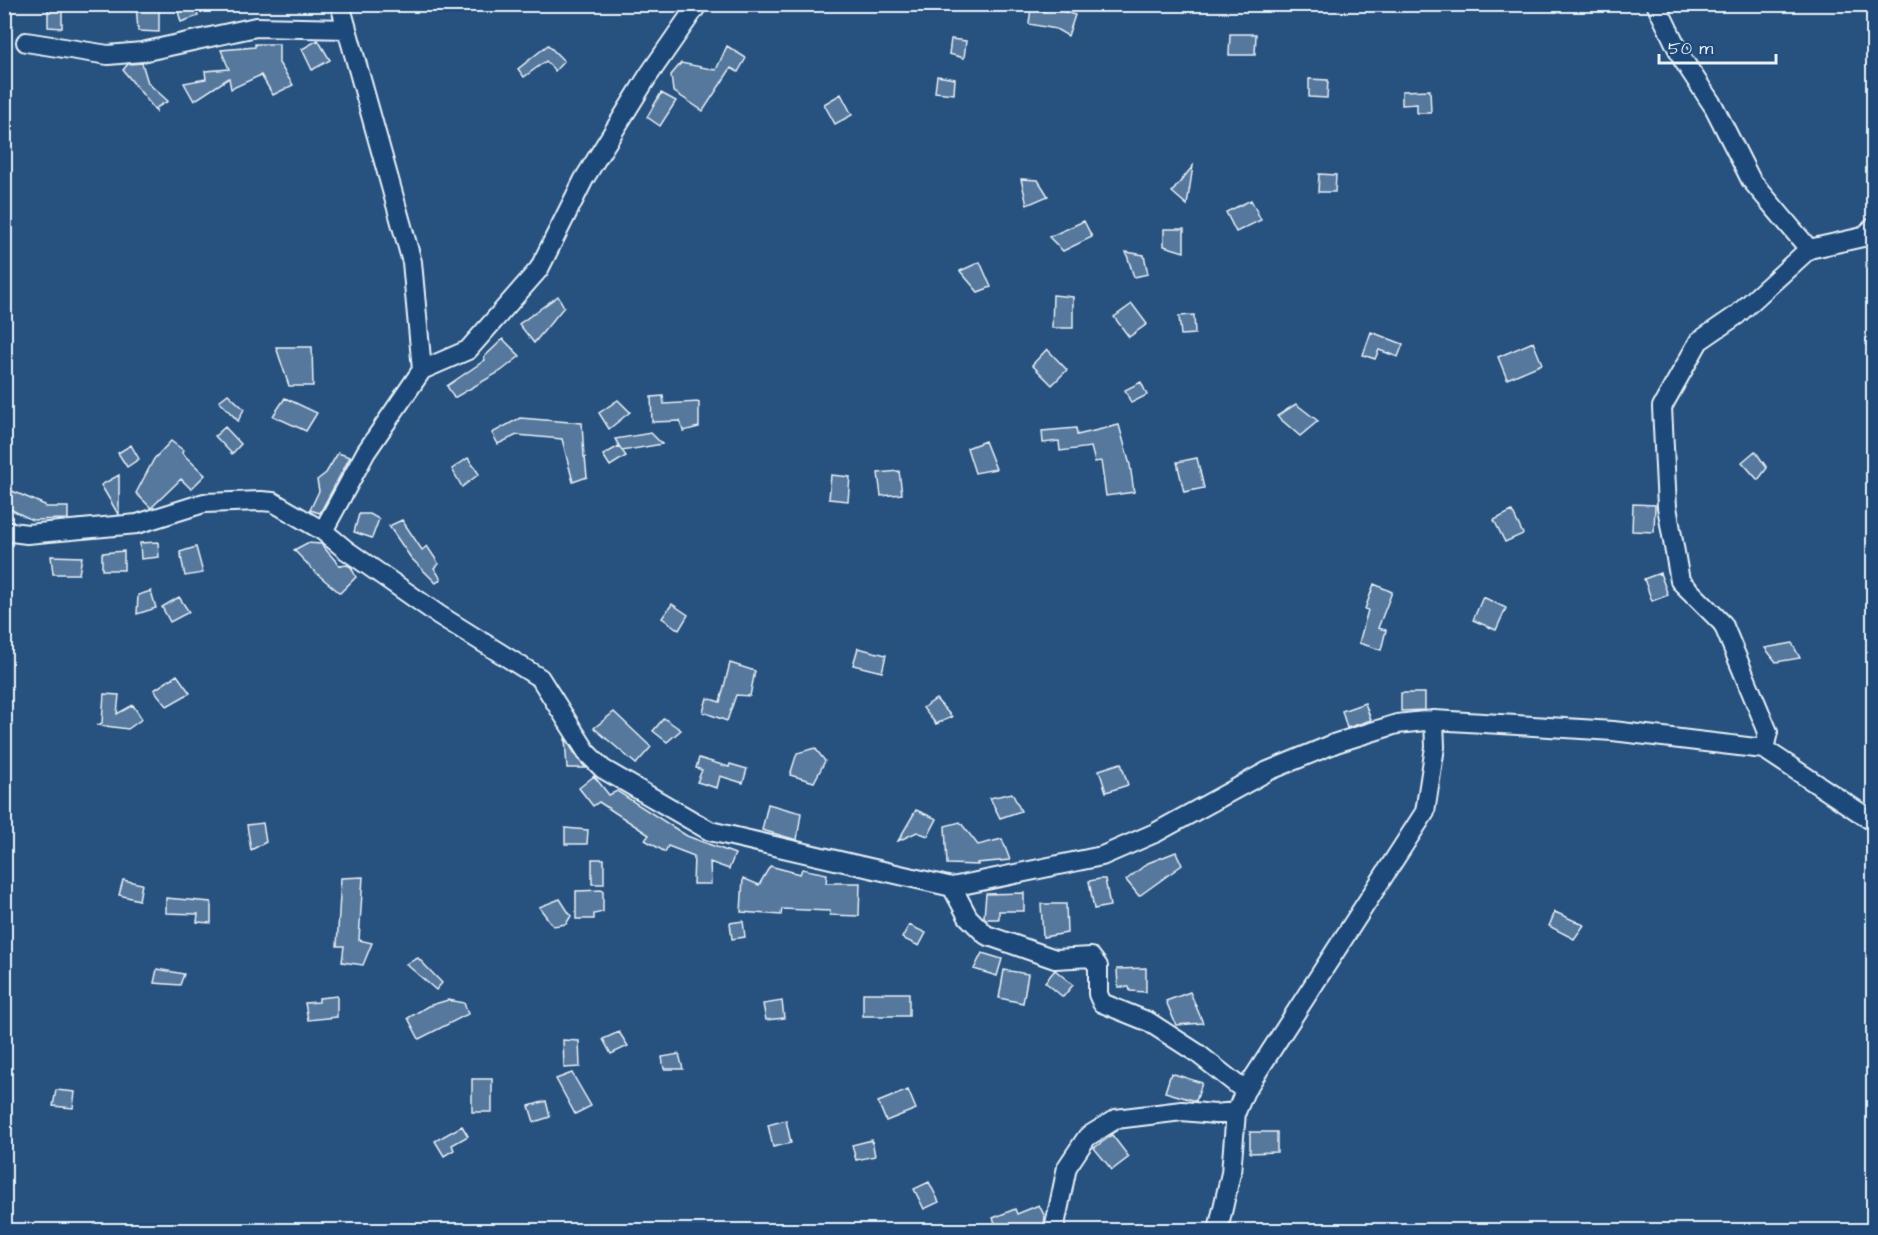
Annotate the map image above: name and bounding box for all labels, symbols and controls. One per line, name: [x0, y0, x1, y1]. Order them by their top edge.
scale bar: [1659, 27, 1776, 65]
text: 50 m: [1668, 36, 1713, 61]

